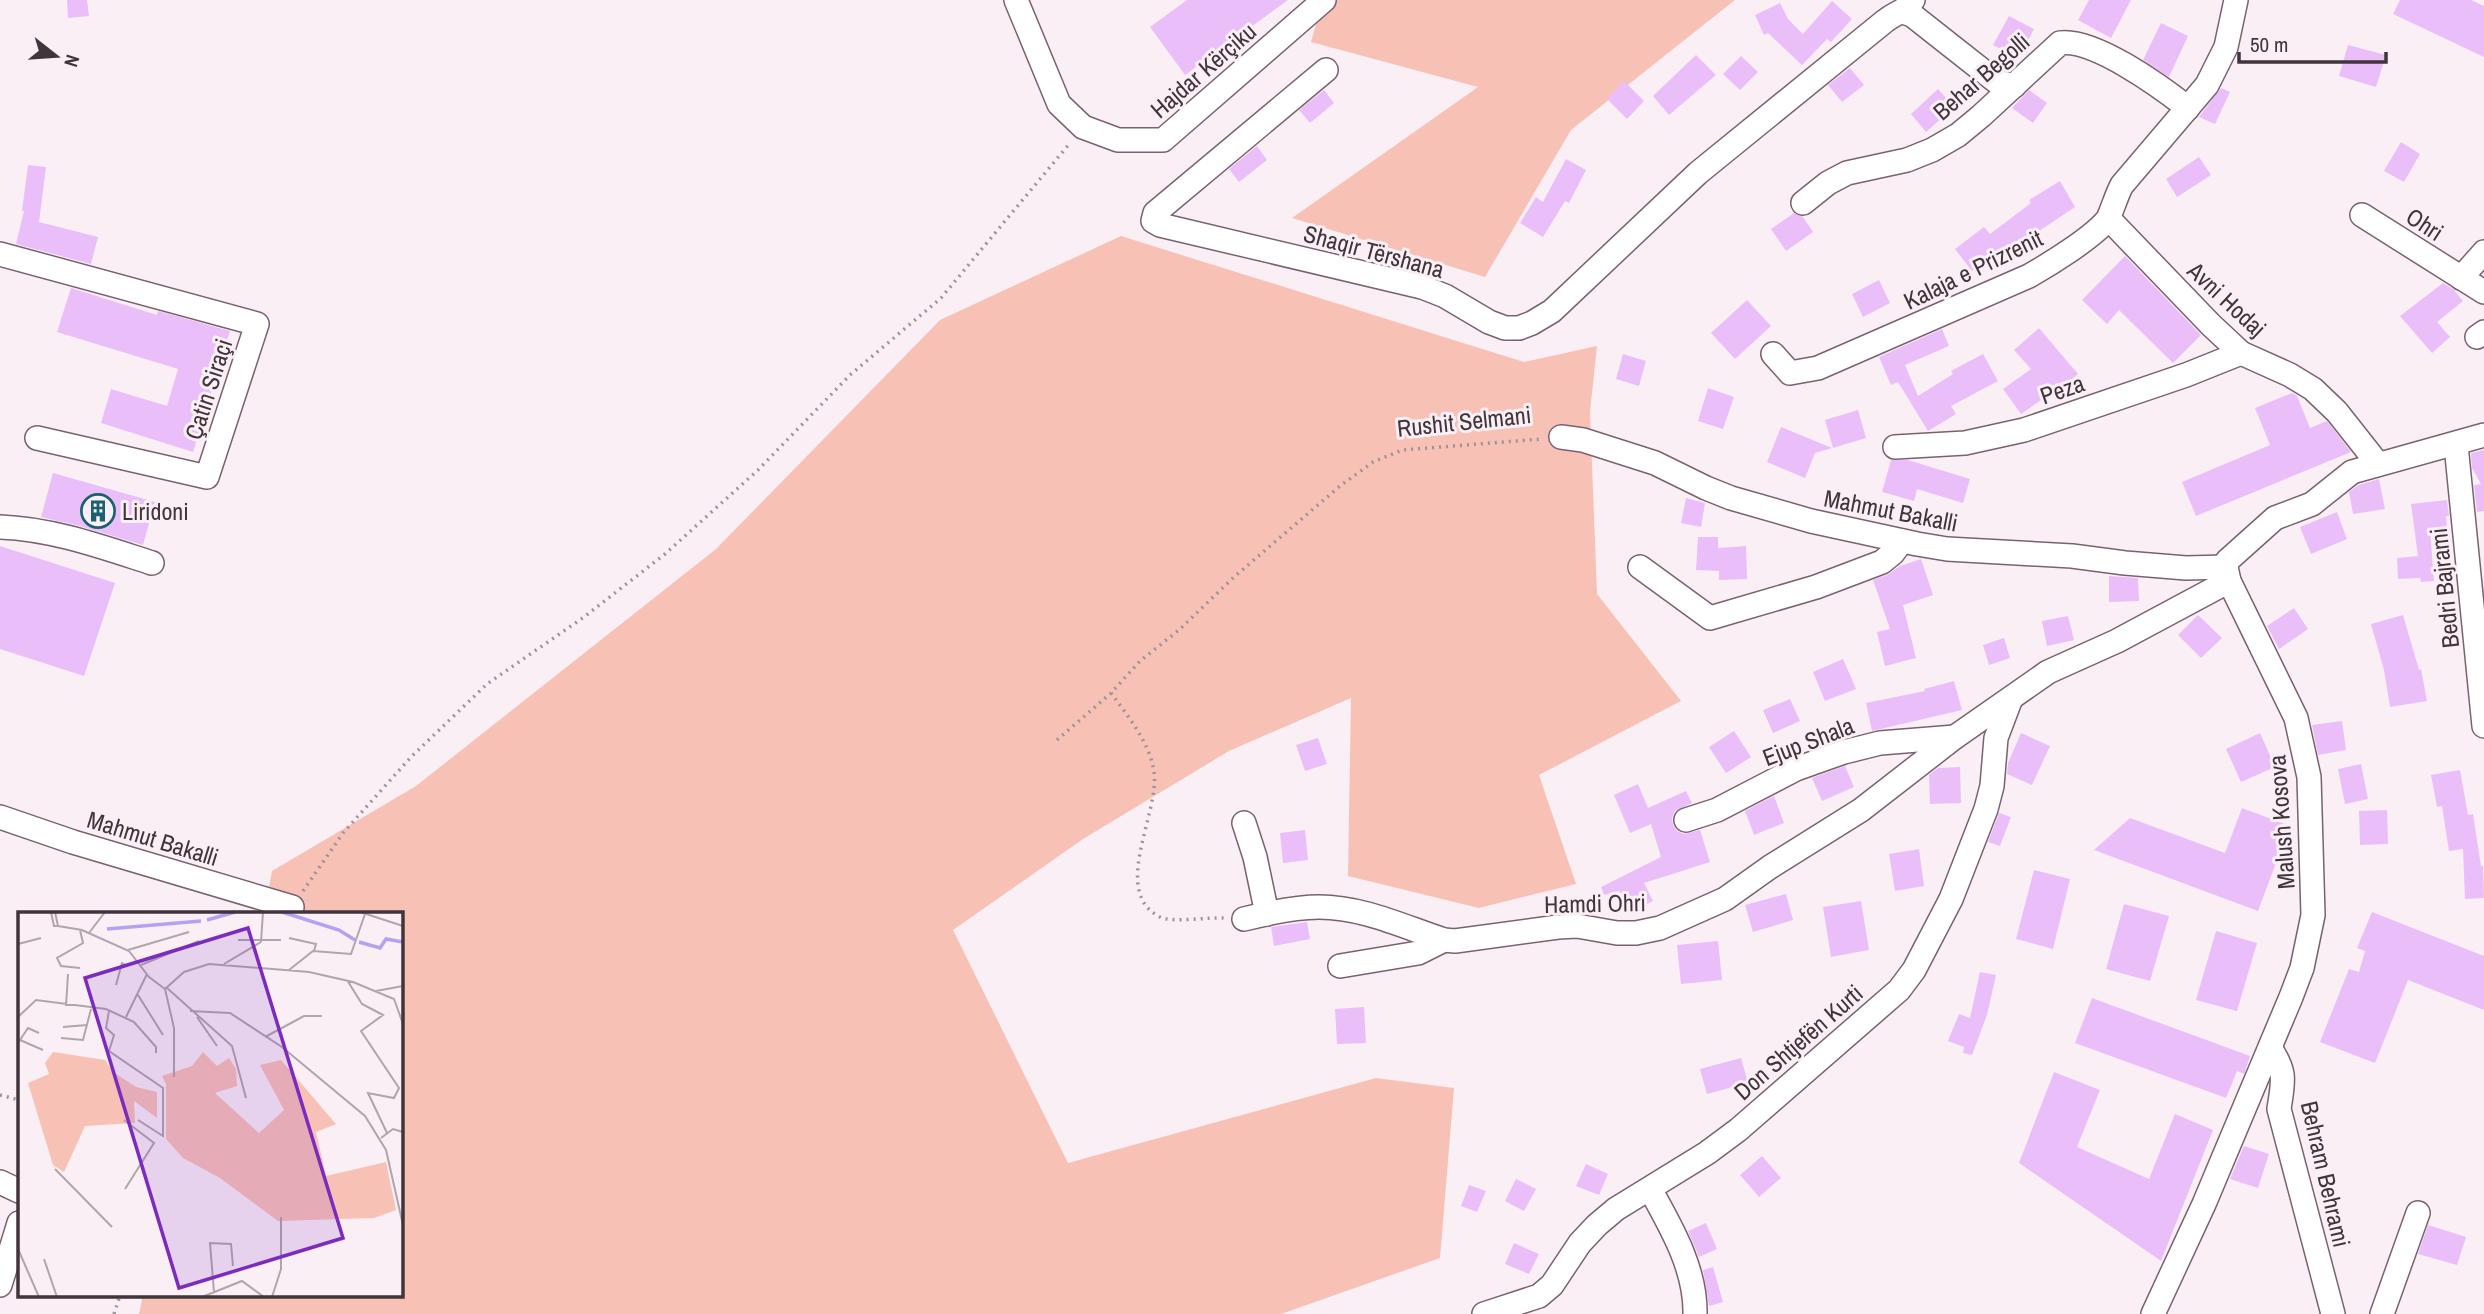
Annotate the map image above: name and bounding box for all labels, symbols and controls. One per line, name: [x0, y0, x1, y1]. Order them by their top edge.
street label: Hajdar Kërçiku: [1143, 15, 1263, 125]
north arrow: [21, 21, 91, 91]
scale bar: [2239, 21, 2386, 65]
street label: Behar Begolli: [1926, 25, 2036, 127]
text: 50 m: [2250, 30, 2288, 59]
text: N: [58, 52, 86, 70]
street label: Ohri: [2400, 200, 2450, 248]
street label: Shaqir Tërshana: [1300, 217, 1448, 285]
street label: Kalaja e Prizrenit: [1898, 221, 2048, 316]
street label: Avni Hodaj: [2180, 254, 2273, 343]
street label: Çatin Siraçi: [177, 335, 239, 443]
street label: Peza: [2036, 367, 2088, 411]
street label: Rushit Selmani: [1395, 398, 1533, 444]
street label: Mahmut Bakalli: [1821, 481, 1961, 539]
building icon: Liridoni: [79, 492, 117, 530]
place label: Liridoni: [122, 495, 189, 527]
street label: Bedri Bajrami: [2422, 527, 2466, 649]
street label: Ejup Shala: [1758, 709, 1858, 773]
street label: Malush Kosova: [2260, 754, 2302, 890]
street label: Mahmut Bakalli: [83, 803, 223, 873]
street label: Hamdi Ohri: [1544, 886, 1646, 920]
inset map: [18, 912, 402, 1296]
street label: Don Shtjefën Kurti: [1727, 977, 1869, 1107]
street label: Behram Behrami: [2294, 1098, 2358, 1250]

